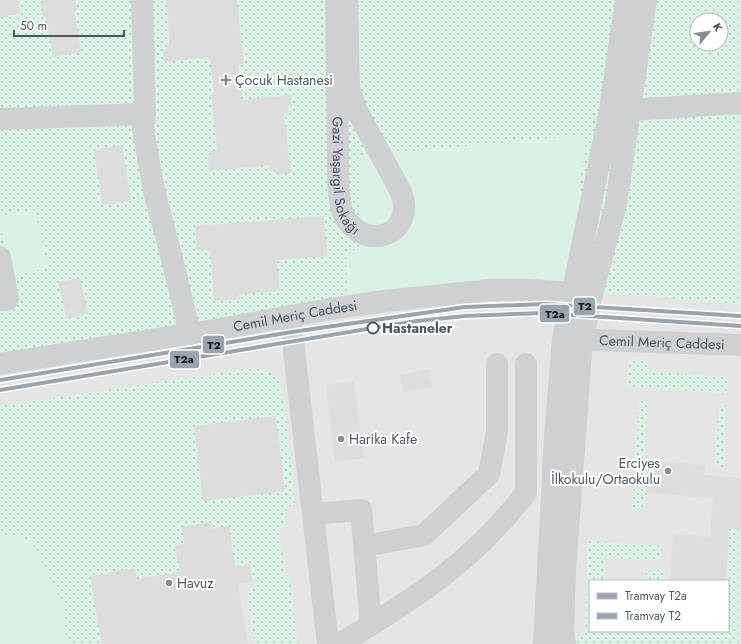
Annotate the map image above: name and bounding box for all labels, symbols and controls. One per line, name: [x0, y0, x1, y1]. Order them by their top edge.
scale bar: [14, 12, 124, 38]
north arrow: [689, 12, 729, 52]
text: 50 m: [20, 17, 47, 35]
text: K: [709, 20, 727, 35]
place label: Çocuk Hastanesi: [235, 70, 333, 90]
marker: Çocuk Hastanesi: [220, 74, 232, 86]
street label: Gazi Yaşargil Sokağı: [327, 116, 364, 239]
street label: Cemil Meriç Caddesi: [231, 295, 358, 336]
line badge: T2: [573, 297, 596, 316]
text: T2: [578, 298, 592, 314]
line badge: T2a: [539, 304, 570, 323]
text: T2a: [545, 306, 565, 322]
place label: Hastaneler: [382, 318, 453, 338]
marker: Hastaneler: [366, 321, 380, 335]
street label: Cemil Meriç Caddesi: [599, 330, 725, 354]
line badge: T2: [202, 335, 225, 354]
text: T2: [207, 337, 221, 353]
line badge: T2a: [169, 350, 200, 369]
text: T2a: [174, 351, 194, 367]
place label: Harika Kafe: [349, 429, 417, 449]
marker: Harika Kafe: [336, 434, 346, 444]
place label: Erciyes İlkokulu/Ortaokulu: [551, 453, 660, 489]
marker: Erciyes İlkokulu/Ortaokulu: [663, 466, 673, 476]
place label: Havuz: [177, 573, 214, 593]
marker: Havuz: [164, 578, 174, 588]
legend: [589, 580, 729, 632]
text: Tramvay T2a: [625, 587, 687, 605]
text: Tramvay T2: [625, 607, 681, 625]

